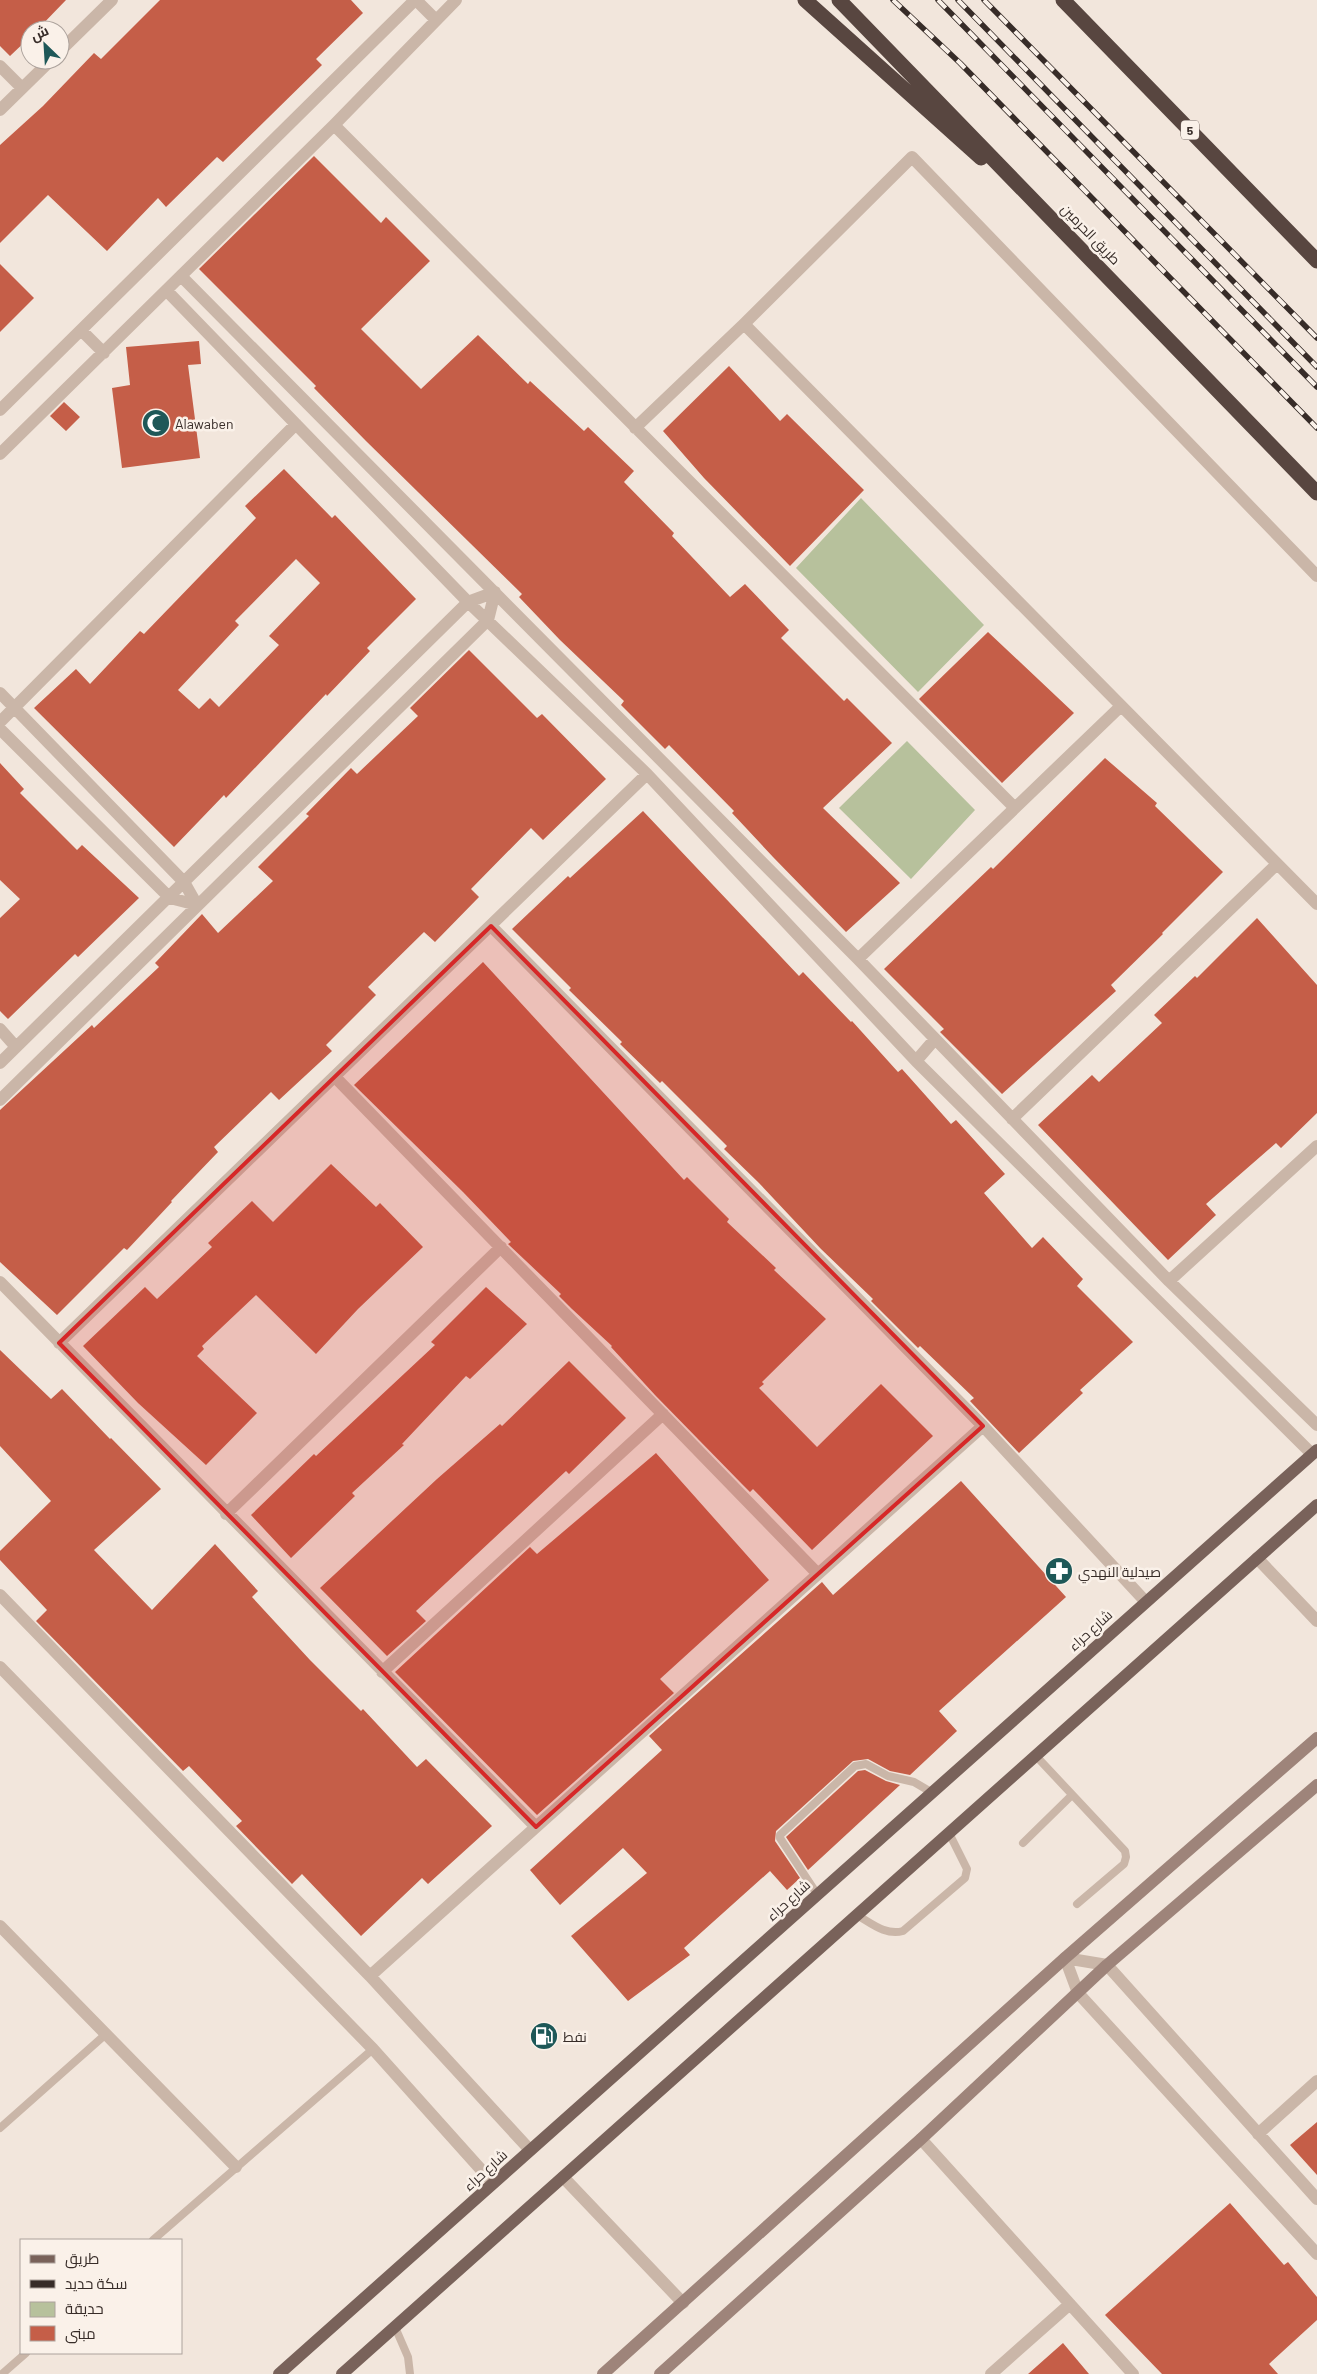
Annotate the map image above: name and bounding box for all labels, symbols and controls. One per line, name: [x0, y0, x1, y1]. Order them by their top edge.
north arrow: [20, 20, 70, 70]
text: ش: [28, 21, 51, 45]
road number: 5: [1181, 120, 1199, 140]
street label: طريق الحرمين: [1057, 200, 1124, 269]
mosque icon: Alawaben: [141, 408, 171, 438]
place label: Alawaben: [175, 415, 233, 432]
pharmacy icon: صيدلية النهدي: [1044, 1556, 1074, 1586]
place label: صيدلية النهدي: [1078, 1563, 1161, 1584]
street label: شارع حراء: [1065, 1606, 1116, 1655]
street label: شارع حراء: [763, 1876, 814, 1925]
fuel station icon: نفط: [529, 2021, 559, 2051]
place label: نفط: [563, 2028, 587, 2045]
street label: شارع حراء: [460, 2146, 511, 2195]
legend: [20, 2239, 182, 2354]
text: طريق: [65, 2249, 99, 2269]
text: سكة حديد: [65, 2274, 127, 2292]
text: حديقة: [65, 2299, 104, 2317]
text: مبنى: [65, 2324, 96, 2344]

